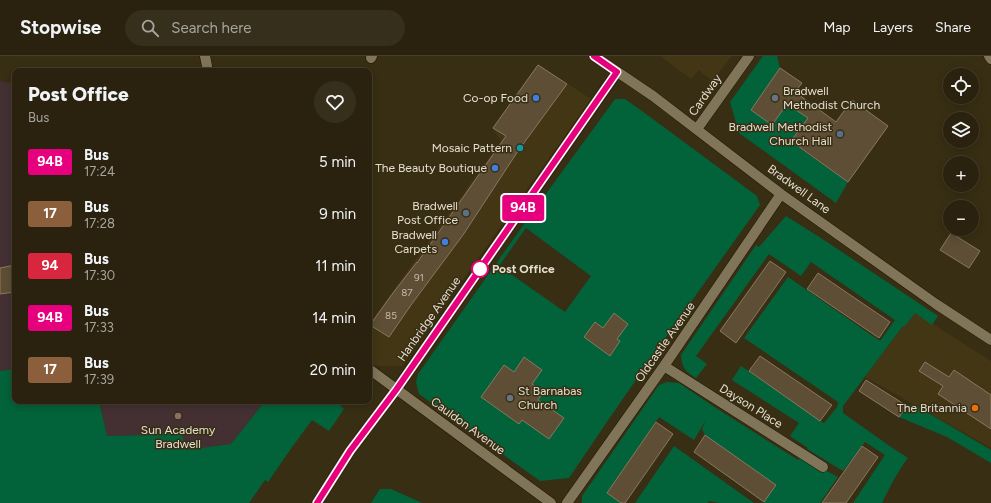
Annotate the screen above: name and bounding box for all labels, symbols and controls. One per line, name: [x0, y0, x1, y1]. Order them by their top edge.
search box: [125, 10, 405, 46]
text: Stopwise: [20, 16, 101, 39]
icon: search: [139, 17, 161, 39]
text: Search here: [171, 19, 251, 37]
text: Map: [823, 19, 851, 36]
text: Layers: [873, 19, 913, 36]
text: Share: [935, 19, 971, 36]
map controls: [943, 68, 979, 236]
button: locate: [943, 68, 979, 104]
street label: Cardway: [686, 71, 725, 118]
button: heart: [314, 81, 356, 123]
text: Post Office: [28, 83, 129, 106]
place label: Bradwell Methodist Church: [783, 84, 880, 112]
place label: Co-op Food: [463, 91, 528, 105]
marker: Co-op Food: [531, 93, 541, 103]
marker: Bradwell Methodist Church: [770, 93, 780, 103]
text: Bus: [28, 110, 49, 125]
button: layers: [943, 112, 979, 148]
place label: Bradwell Methodist Church Hall: [729, 120, 832, 148]
marker: Bradwell Methodist Church Hall: [835, 129, 845, 139]
place label: Mosaic Pattern: [432, 141, 512, 155]
marker: Mosaic Pattern: [515, 143, 525, 153]
text: Bus: [84, 146, 109, 164]
text: 94B: [37, 153, 63, 170]
text: 5 min: [319, 153, 356, 171]
button: +: [943, 156, 979, 192]
place label: The Beauty Boutique: [375, 161, 487, 175]
street label: Bradwell Lane: [765, 162, 833, 217]
marker: The Beauty Boutique: [490, 163, 500, 173]
text: 17:24: [84, 164, 115, 179]
line badge: 94B: [500, 195, 546, 221]
text: Bus: [84, 198, 109, 216]
place label: Bradwell Post Office: [397, 199, 458, 227]
text: 94B: [510, 199, 536, 216]
button: −: [943, 200, 979, 236]
text: 17: [43, 205, 57, 222]
text: 9 min: [319, 205, 356, 223]
marker: Bradwell Post Office: [461, 208, 471, 218]
text: 17:28: [84, 216, 115, 231]
place label: Bradwell Carpets: [391, 228, 437, 256]
marker: Bradwell Carpets: [440, 237, 450, 247]
text: Bus: [84, 250, 109, 268]
text: 94: [42, 257, 58, 274]
text: 11 min: [315, 257, 356, 275]
marker: Post Office: [471, 260, 489, 278]
place label: Post Office: [492, 262, 555, 276]
text: 17:30: [84, 268, 115, 283]
house number: 91: [414, 271, 424, 284]
street label: Hanbridge Avenue: [395, 274, 464, 364]
house number: 87: [401, 286, 413, 299]
street label: Oldcastle Avenue: [632, 299, 698, 385]
text: Bus: [84, 302, 109, 320]
text: 94B: [37, 309, 63, 326]
text: 14 min: [312, 309, 356, 327]
house number: 85: [385, 309, 397, 322]
text: 17:33: [84, 320, 114, 335]
text: Bus: [84, 354, 109, 372]
text: 17: [43, 361, 57, 378]
text: 20 min: [310, 361, 356, 379]
text: 17:39: [84, 372, 114, 387]
street label: Dayson Place: [717, 381, 785, 431]
place label: St Barnabas Church: [518, 384, 582, 412]
marker: St Barnabas Church: [505, 393, 515, 403]
street label: Cauldon Avenue: [428, 394, 508, 458]
place label: The Britannia: [897, 401, 967, 415]
marker: The Britannia: [970, 403, 980, 413]
marker: Sun Academy Bradwell: [173, 411, 183, 421]
place label: Sun Academy Bradwell: [141, 423, 216, 451]

